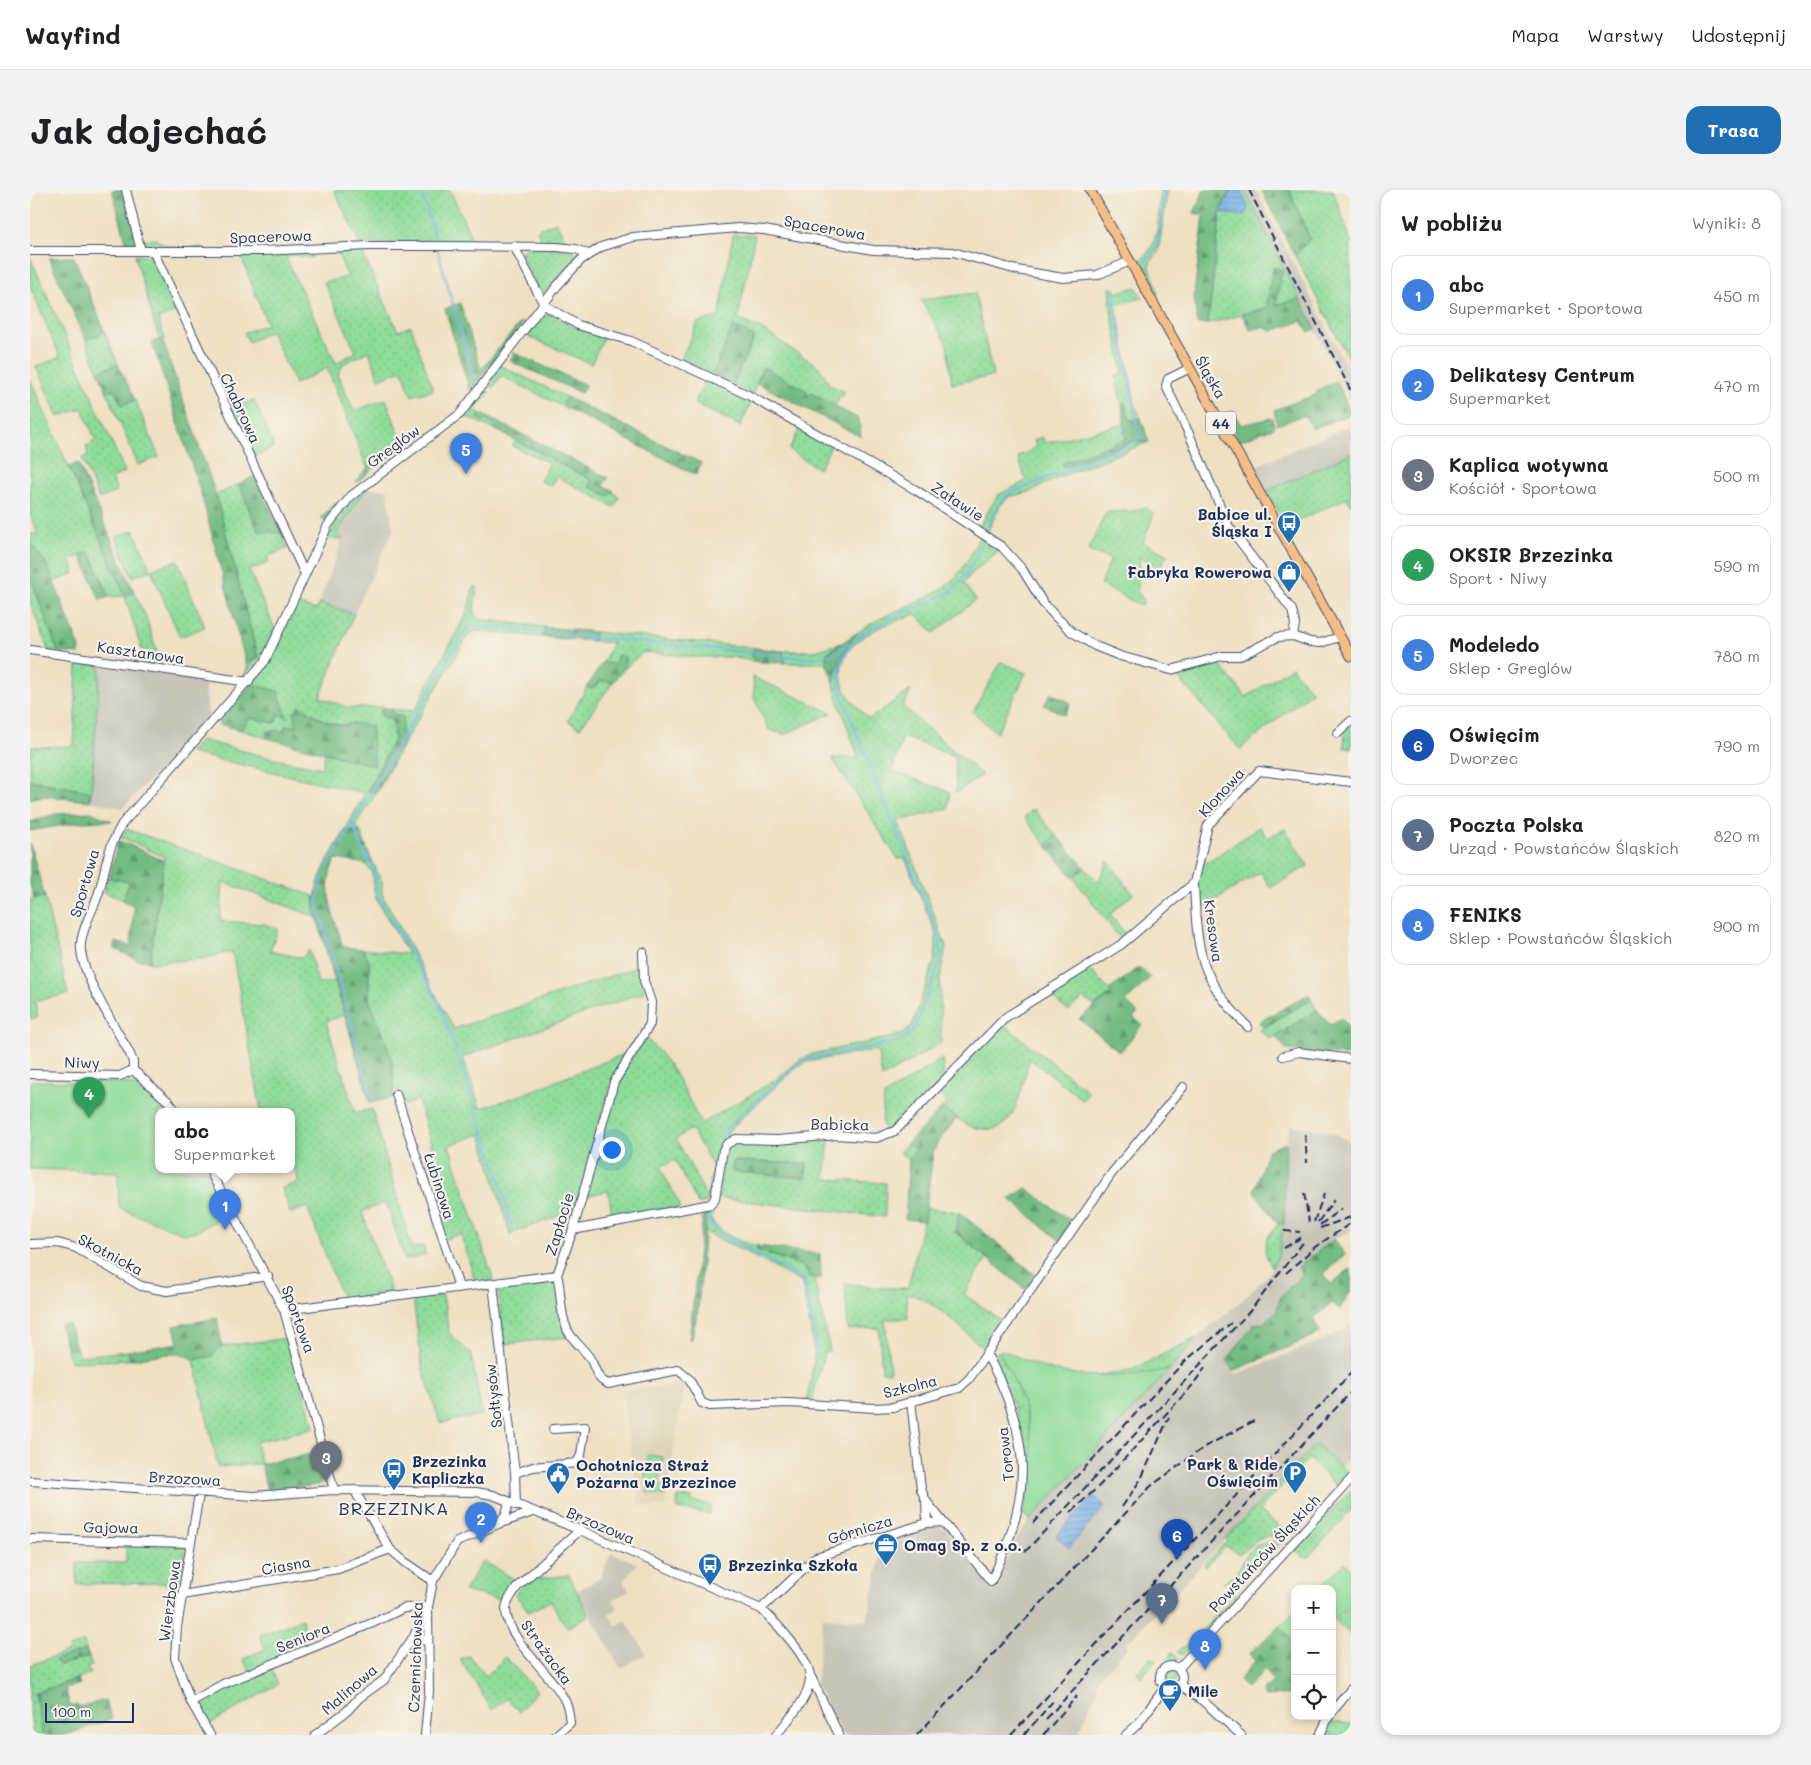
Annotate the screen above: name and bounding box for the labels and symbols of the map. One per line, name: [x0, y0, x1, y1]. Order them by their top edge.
street label: Spacerowa: [783, 210, 867, 244]
street label: Spacerowa: [229, 225, 313, 247]
street label: Śląska: [1191, 352, 1231, 402]
street label: Chabrowa: [216, 370, 266, 446]
road number: 44: [1206, 412, 1236, 434]
street label: Greglów: [362, 420, 424, 472]
pin: 5: [450, 433, 482, 474]
street label: Załawie: [928, 477, 988, 525]
place label: Babice ul. Śląska I: [1197, 504, 1272, 541]
bus stop icon: Babice ul. Śląska I: [1276, 510, 1302, 544]
shop icon: Fabryka Rowerowa: [1276, 559, 1302, 593]
place label: Fabryka Rowerowa: [1127, 562, 1272, 582]
street label: Kasztanowa: [96, 636, 186, 668]
street label: Klonowa: [1194, 763, 1248, 821]
street label: Sportowa: [65, 846, 103, 920]
street label: Kresowa: [1200, 898, 1228, 964]
street label: Niwy: [64, 1052, 100, 1072]
pin: 4: [73, 1077, 105, 1118]
street label: Babicka: [810, 1113, 870, 1135]
your location: [599, 1137, 625, 1163]
street label: Łubinowa: [420, 1150, 460, 1222]
pin: 1: [209, 1189, 241, 1230]
street label: Zapłocie: [540, 1190, 578, 1258]
street label: Skotnicka: [75, 1229, 147, 1279]
street label: Sportowa: [278, 1282, 320, 1356]
street label: Sołtysów: [480, 1363, 506, 1429]
street label: Szkolna: [881, 1370, 939, 1402]
street label: Torowa: [992, 1426, 1018, 1482]
pin: 3: [310, 1441, 342, 1482]
place label: Brzezinka Kapliczka: [412, 1451, 487, 1488]
place label: Park & Ride Oświęcim: [1187, 1454, 1278, 1491]
place label: Ochotnicza Straż Pożarna w Brzezince: [576, 1455, 736, 1492]
bus stop icon: Brzezinka Kapliczka: [381, 1457, 407, 1491]
parking icon: Park & Ride Oświęcim: [1282, 1460, 1308, 1494]
public building icon: Ochotnicza Straż Pożarna w Brzezince: [545, 1461, 571, 1495]
street label: Brzozowa: [148, 1466, 222, 1490]
street label: Powstańców Śląskich: [1204, 1490, 1324, 1616]
district label: BRZEZINKA: [339, 1496, 449, 1520]
pin: 2: [465, 1502, 497, 1543]
street label: Brzozowa: [564, 1502, 638, 1548]
street label: Górnicza: [825, 1510, 895, 1548]
street label: Gajowa: [83, 1517, 139, 1537]
pin: 6: [1161, 1519, 1193, 1560]
office icon: Omag Sp. z o.o.: [873, 1532, 899, 1566]
place label: Omag Sp. z o.o.: [904, 1535, 1022, 1555]
street label: Ciasna: [260, 1551, 312, 1579]
bus stop icon: Brzezinka Szkoła: [697, 1552, 723, 1586]
place label: Brzezinka Szkoła: [728, 1555, 858, 1575]
street label: Wierzbowa: [153, 1559, 185, 1643]
pin: 7: [1146, 1583, 1178, 1624]
street label: Czernichowska: [403, 1601, 427, 1713]
street label: Strażacka: [517, 1615, 577, 1689]
street label: Seniora: [273, 1617, 333, 1657]
pin: 8: [1189, 1629, 1221, 1670]
street label: Malinowa: [317, 1659, 381, 1719]
cafe icon: Mile: [1157, 1678, 1183, 1712]
place label: Mile: [1188, 1681, 1218, 1701]
scale bar: [45, 1700, 134, 1723]

